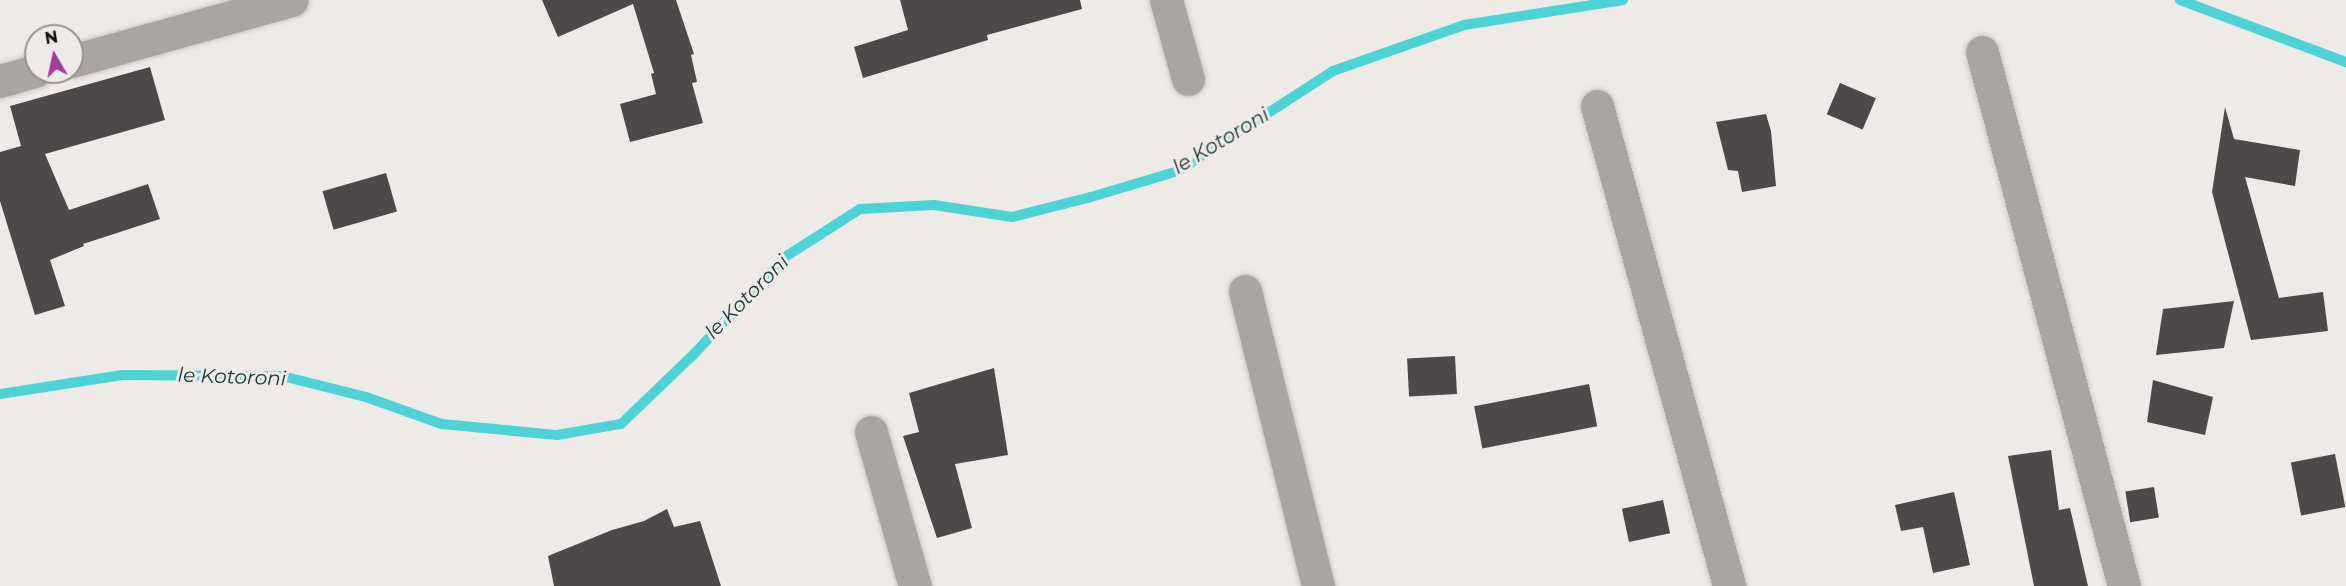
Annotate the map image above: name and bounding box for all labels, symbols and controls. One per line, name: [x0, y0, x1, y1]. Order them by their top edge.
north arrow: [24, 24, 84, 84]
text: N: [44, 27, 59, 48]
water label: le Kotoroni: [1168, 103, 1274, 179]
water label: le Kotoroni: [700, 250, 794, 344]
water label: le Kotoroni: [177, 363, 287, 391]

